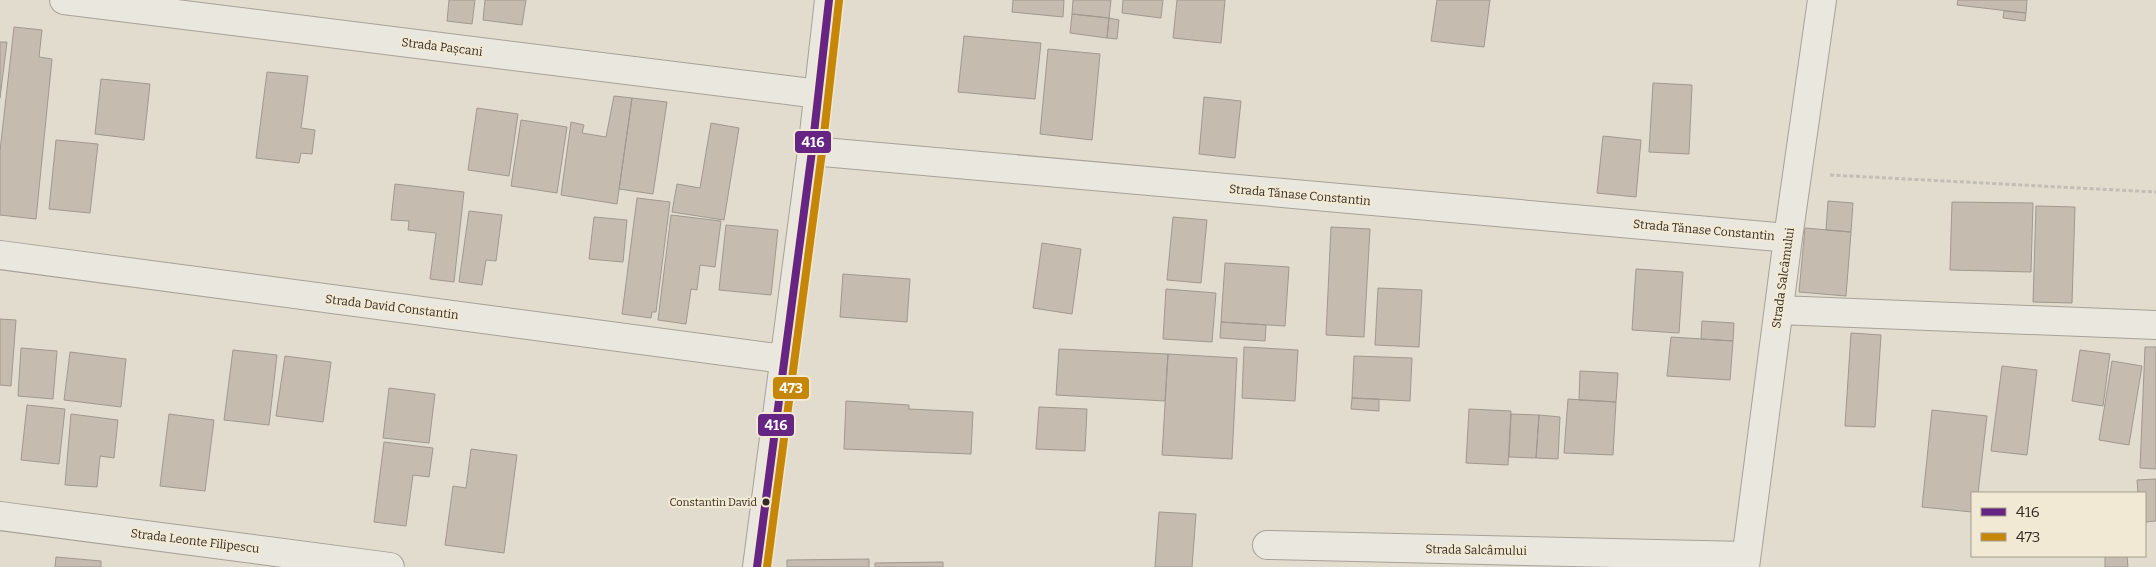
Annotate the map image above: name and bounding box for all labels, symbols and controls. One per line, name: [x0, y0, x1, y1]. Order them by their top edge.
street label: Strada Pașcani: [400, 35, 484, 60]
line badge: 416: [794, 130, 832, 154]
text: 416: [802, 134, 824, 151]
street label: Strada Tănase Constantin: [1229, 182, 1372, 208]
street label: Strada Tănase Constantin: [1633, 217, 1776, 243]
street label: Strada Salcâmului: [1769, 226, 1797, 329]
street label: Strada David Constantin: [324, 292, 460, 322]
line badge: 473: [772, 376, 810, 400]
text: 473: [779, 380, 803, 397]
line badge: 416: [757, 413, 795, 437]
text: 416: [765, 417, 787, 434]
legend: [1971, 492, 2146, 557]
place label: Constantin David: [669, 496, 757, 509]
marker: Constantin David: [761, 497, 771, 507]
text: 416: [2016, 503, 2040, 521]
street label: Strada Leonte Filipescu: [130, 526, 261, 556]
text: 473: [2016, 528, 2040, 546]
street label: Strada Salcâmului: [1425, 542, 1527, 558]

